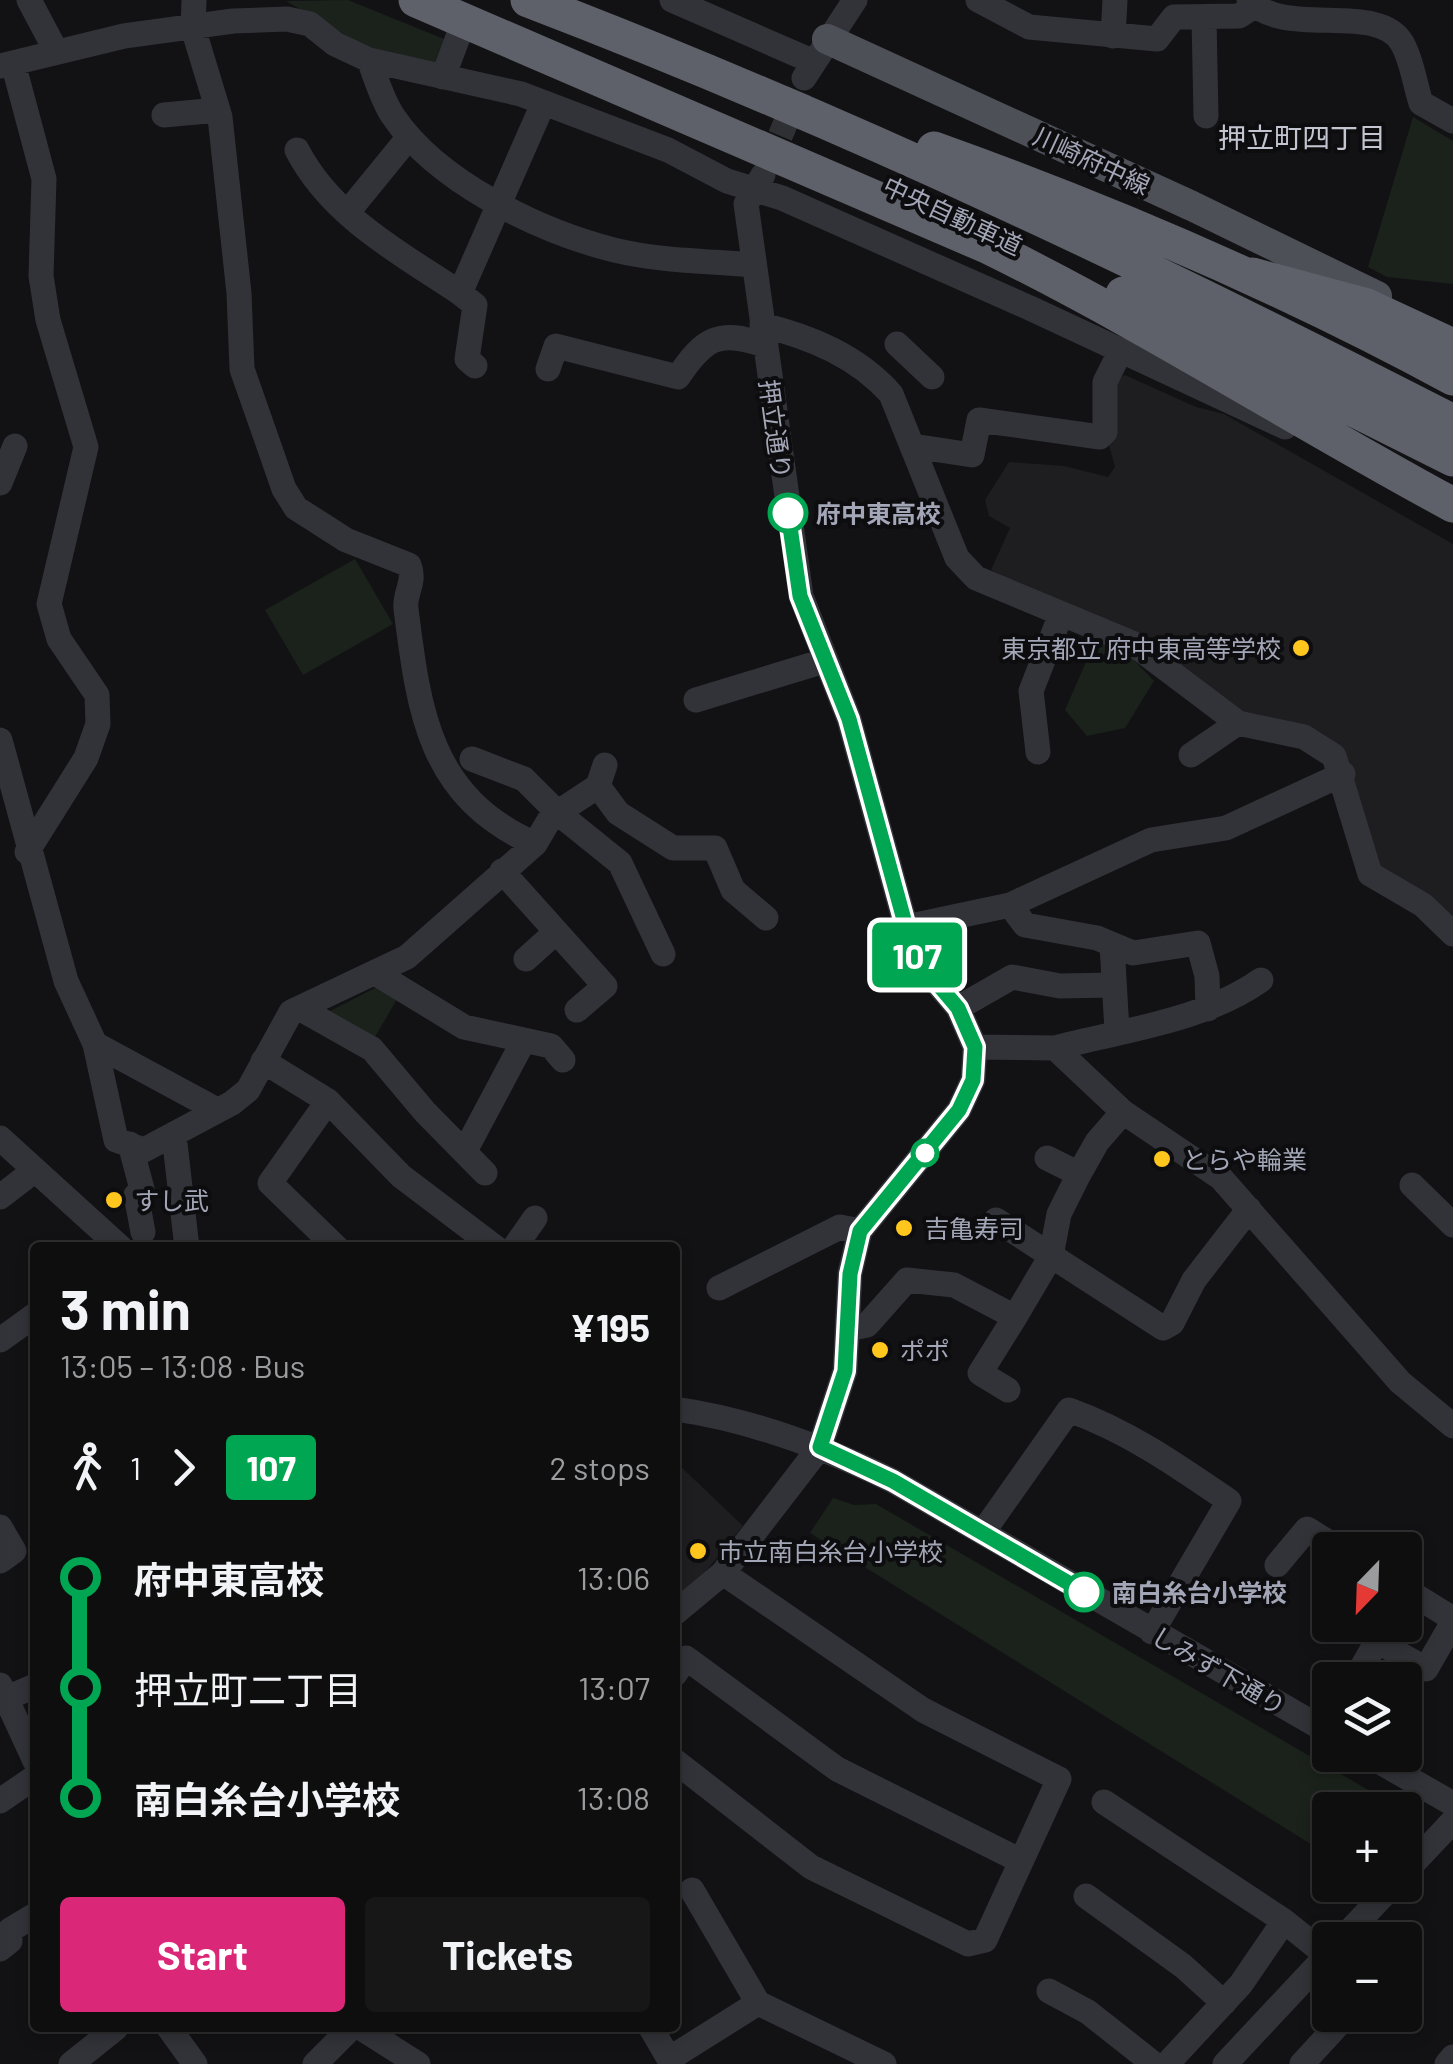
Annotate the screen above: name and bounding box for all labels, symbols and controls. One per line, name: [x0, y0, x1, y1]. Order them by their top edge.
street label: 川崎府中線: [1029, 120, 1155, 200]
district label: 押立町四丁目: [1218, 120, 1386, 154]
street label: 中央自動車道: [879, 170, 1027, 260]
street label: 押立通り: [754, 377, 798, 481]
marker: 府中東高校: [769, 494, 807, 532]
place label: 府中東高校: [816, 498, 941, 528]
place label: 東京都立 府中東高等学校: [1001, 633, 1281, 663]
marker: 東京都立 府中東高等学校: [1290, 637, 1312, 659]
line badge: 107: [860, 922, 974, 988]
text: 107: [892, 934, 942, 976]
unlabelled marker: [912, 1140, 938, 1166]
place label: とらや輪業: [1182, 1144, 1307, 1174]
marker: とらや輪業: [1151, 1148, 1173, 1170]
place label: すし武: [134, 1185, 209, 1215]
marker: すし武: [103, 1189, 125, 1211]
place label: 吉亀寿司: [924, 1213, 1024, 1243]
marker: 吉亀寿司: [893, 1217, 915, 1239]
text: 3 min: [60, 1275, 191, 1341]
text: ¥195: [570, 1304, 650, 1350]
place label: ポポ: [900, 1335, 950, 1365]
marker: ポポ: [869, 1339, 891, 1361]
text: 13:05 – 13:08 · Bus: [60, 1346, 305, 1384]
icon: walk: [60, 1440, 115, 1495]
icon: forward: [156, 1440, 211, 1495]
text: 107: [246, 1446, 296, 1488]
text: 1: [130, 1448, 141, 1486]
text: 2 stops: [549, 1448, 650, 1486]
north arrow: [1312, 1532, 1422, 1642]
map controls: [1312, 1532, 1422, 2032]
place label: 市立南白糸台小学校: [718, 1536, 943, 1566]
marker: 市立南白糸台小学校: [687, 1540, 709, 1562]
text: 府中東高校: [134, 1556, 324, 1602]
text: 13:06: [577, 1558, 650, 1596]
marker: 南白糸台小学校: [1065, 1573, 1103, 1611]
place label: 南白糸台小学校: [1112, 1577, 1287, 1607]
street label: しみず下通り: [1147, 1620, 1291, 1720]
button: layers: [1312, 1662, 1422, 1772]
text: 押立町二丁目: [134, 1666, 362, 1712]
text: 13:07: [578, 1668, 650, 1706]
text: 南白糸台小学校: [134, 1776, 400, 1822]
text: 13:08: [577, 1778, 650, 1816]
button: +: [1312, 1792, 1422, 1902]
button: Start: [60, 1897, 345, 2012]
button: Tickets: [365, 1897, 650, 2012]
button: −: [1312, 1922, 1422, 2032]

